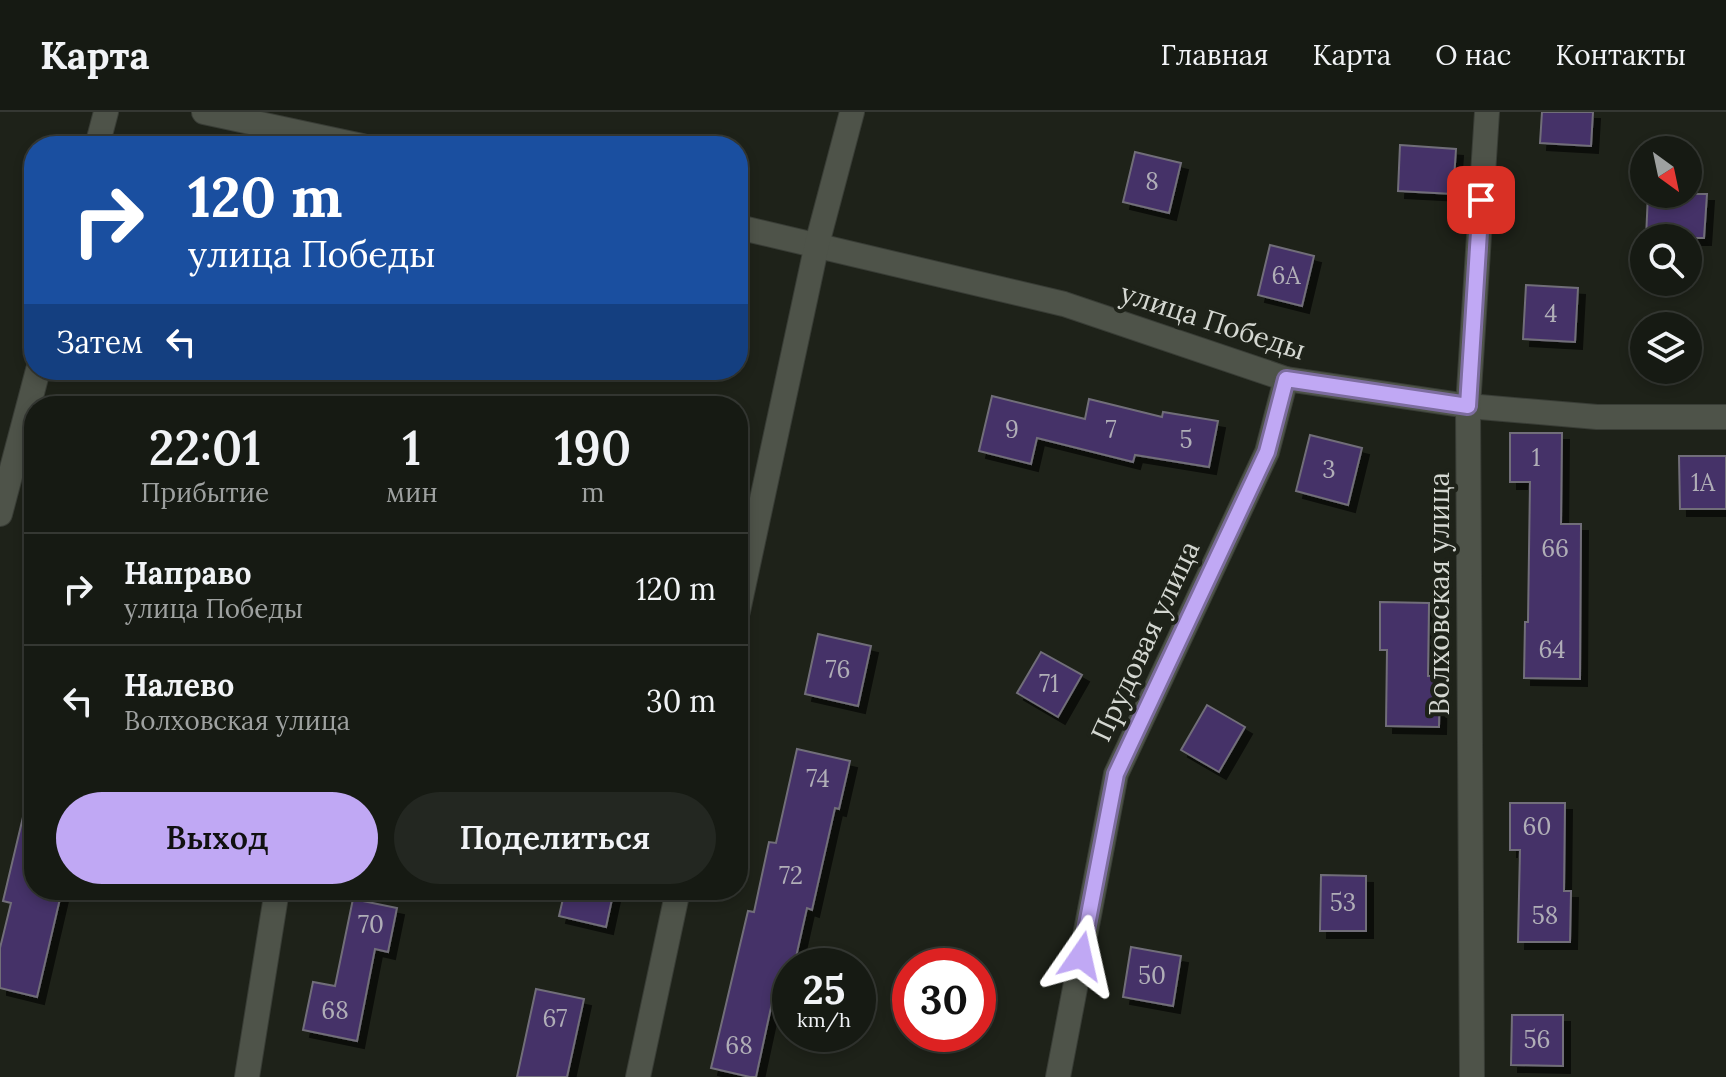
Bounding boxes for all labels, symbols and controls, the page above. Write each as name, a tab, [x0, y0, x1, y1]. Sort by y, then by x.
text: Карта	[40, 31, 149, 79]
text: Главная	[1160, 37, 1269, 73]
text: Карта	[1313, 37, 1391, 73]
text: О нас	[1435, 37, 1512, 73]
text: Контакты	[1556, 37, 1686, 73]
north arrow	[1630, 136, 1702, 208]
map controls	[1630, 136, 1702, 384]
text: 120 m	[188, 161, 342, 232]
house number: 8	[1145, 166, 1159, 197]
pin	[1447, 166, 1515, 234]
icon: right	[56, 168, 160, 272]
icon: arrive	[1459, 178, 1503, 222]
button: search	[1630, 224, 1702, 296]
text: улица Победы	[188, 231, 436, 277]
house number: 6А	[1272, 260, 1301, 291]
street label: улица Победы	[1116, 274, 1310, 368]
house number: 4	[1544, 298, 1558, 329]
button: layers	[1630, 312, 1702, 384]
icon: left	[159, 320, 203, 364]
text: Затем	[56, 323, 143, 361]
house number: 9	[1005, 414, 1019, 445]
house number: 7	[1105, 414, 1117, 445]
text: 22:01	[149, 417, 261, 478]
text: 1	[402, 417, 421, 478]
text: 190	[554, 417, 631, 478]
house number: 5	[1179, 424, 1193, 455]
house number: 1	[1532, 442, 1540, 473]
house number: 3	[1322, 454, 1336, 485]
house number: 1А	[1691, 467, 1716, 498]
street label: Волховская улица	[1421, 472, 1457, 716]
text: Прибытие	[141, 476, 269, 509]
text: мин	[386, 476, 438, 509]
text: m	[581, 476, 604, 509]
house number: 66	[1541, 533, 1569, 564]
street label: Прудовая улица	[1083, 535, 1207, 747]
text: Направо	[124, 554, 252, 592]
icon: right	[56, 567, 100, 611]
text: 120 m	[636, 570, 716, 608]
text: улица Победы	[124, 592, 303, 625]
house number: 64	[1539, 634, 1565, 665]
house number: 76	[826, 654, 850, 685]
text: Налево	[124, 666, 234, 704]
house number: 71	[1039, 668, 1059, 699]
icon: left	[56, 679, 100, 723]
text: 30 m	[646, 682, 716, 720]
text: Волховская улица	[124, 704, 350, 737]
house number: 74	[806, 763, 830, 794]
button: Выход	[56, 792, 378, 884]
button: Поделиться	[394, 792, 716, 884]
house number: 60	[1523, 811, 1551, 842]
house number: 72	[779, 860, 803, 891]
house number: 53	[1330, 887, 1356, 918]
house number: 58	[1532, 900, 1558, 931]
house number: 70	[358, 909, 384, 940]
position arrow	[1039, 914, 1123, 998]
speed limit sign: 30	[892, 948, 996, 1052]
house number: 50	[1138, 960, 1166, 991]
text: 25	[803, 964, 845, 1015]
house number: 68	[321, 995, 349, 1026]
house number: 67	[543, 1003, 567, 1034]
text: km/h	[797, 1007, 851, 1032]
house number: 56	[1524, 1024, 1550, 1055]
house number: 68	[725, 1030, 753, 1061]

